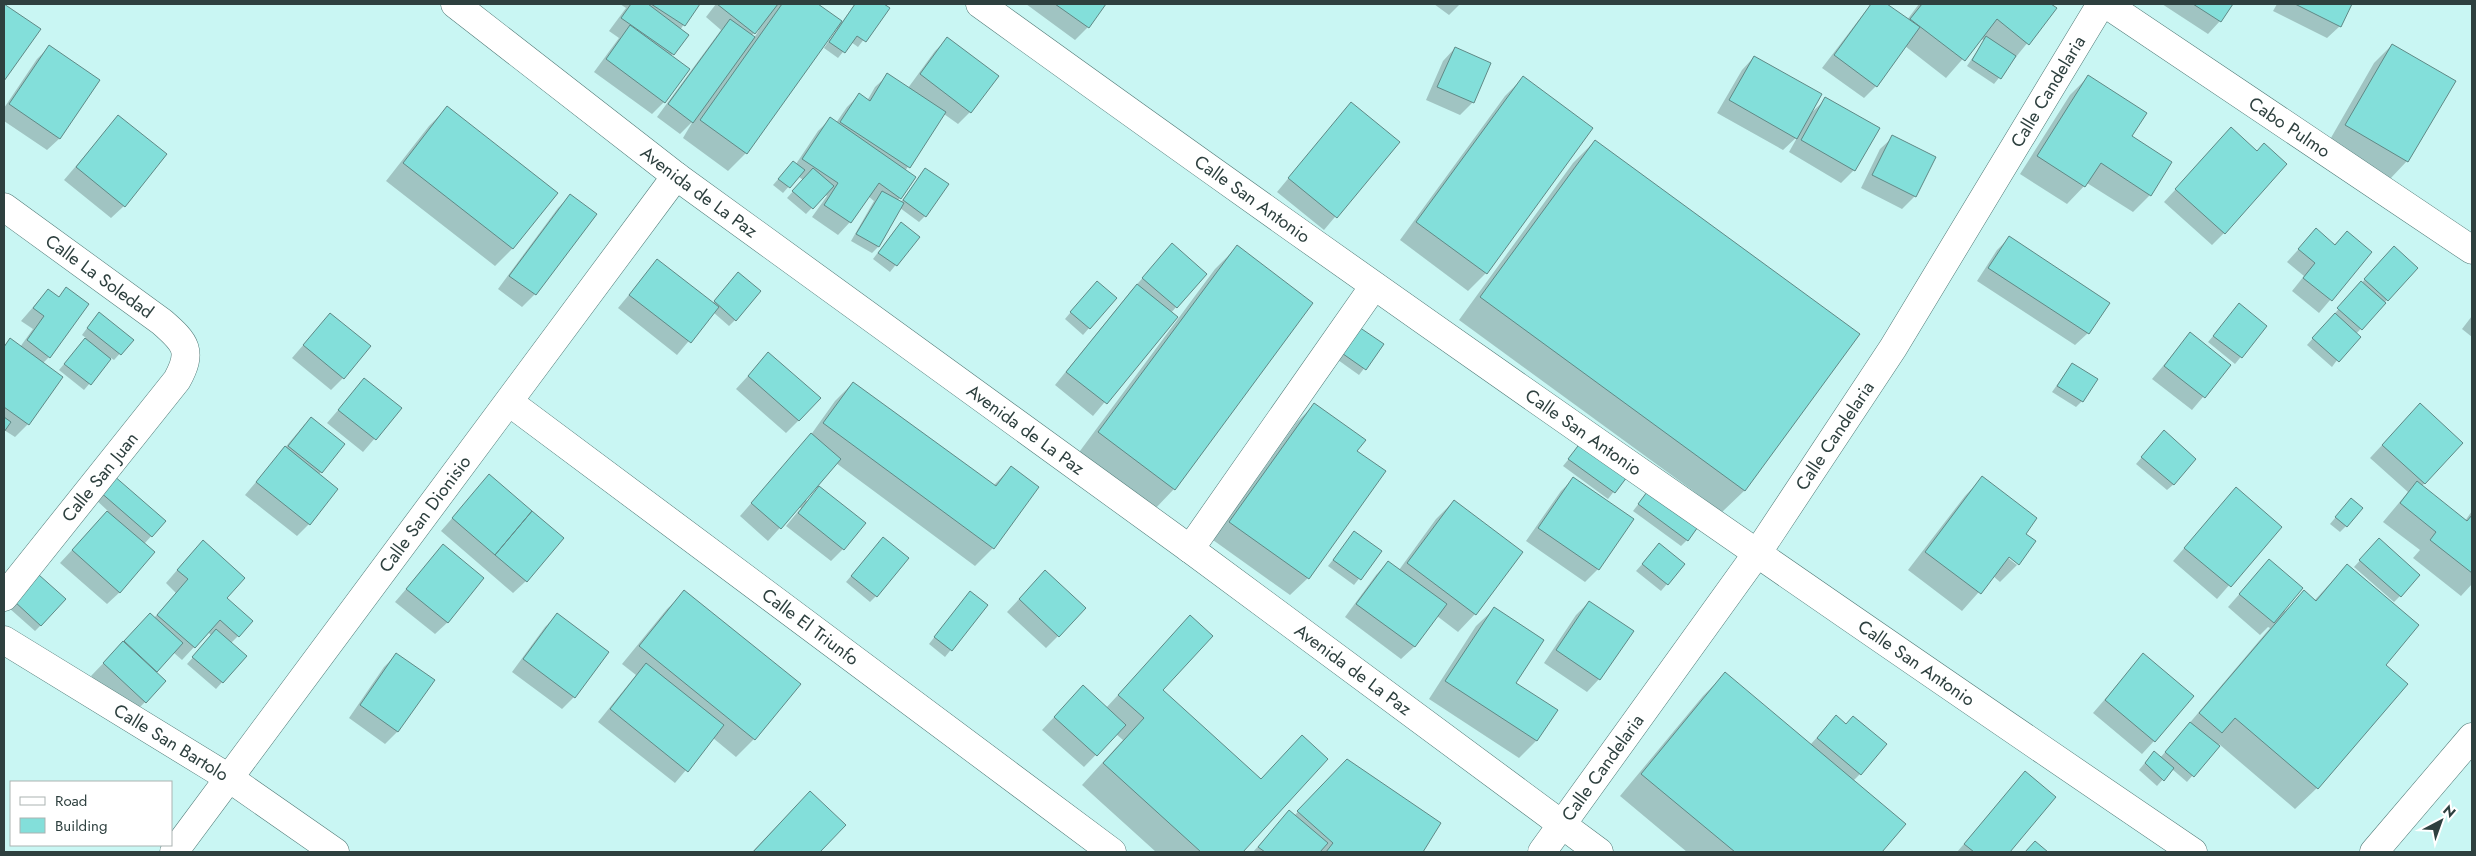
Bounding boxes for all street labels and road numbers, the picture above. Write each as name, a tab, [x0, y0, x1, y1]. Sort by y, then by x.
street label: Calle Candelaria	[2004, 31, 2092, 152]
street label: Cabo Pulmo	[2243, 90, 2336, 164]
street label: Avenida de La Paz	[635, 140, 763, 244]
street label: Calle San Antonio	[1189, 149, 1316, 249]
street label: Calle La Soledad	[40, 228, 159, 325]
street label: Calle Candelaria	[1789, 376, 1881, 496]
street label: Avenida de La Paz	[961, 378, 1090, 482]
street label: Calle San Antonio	[1520, 383, 1647, 482]
street label: Calle San Juan	[56, 426, 144, 528]
street label: Calle San Dionisio	[373, 450, 477, 578]
street label: Calle El Triunfo	[756, 582, 864, 672]
street label: Calle San Antonio	[1853, 614, 1980, 713]
street label: Avenida de La Paz	[1289, 618, 1418, 722]
street label: Calle San Bartolo	[109, 697, 234, 788]
street label: Calle Candelaria	[1555, 709, 1650, 826]

